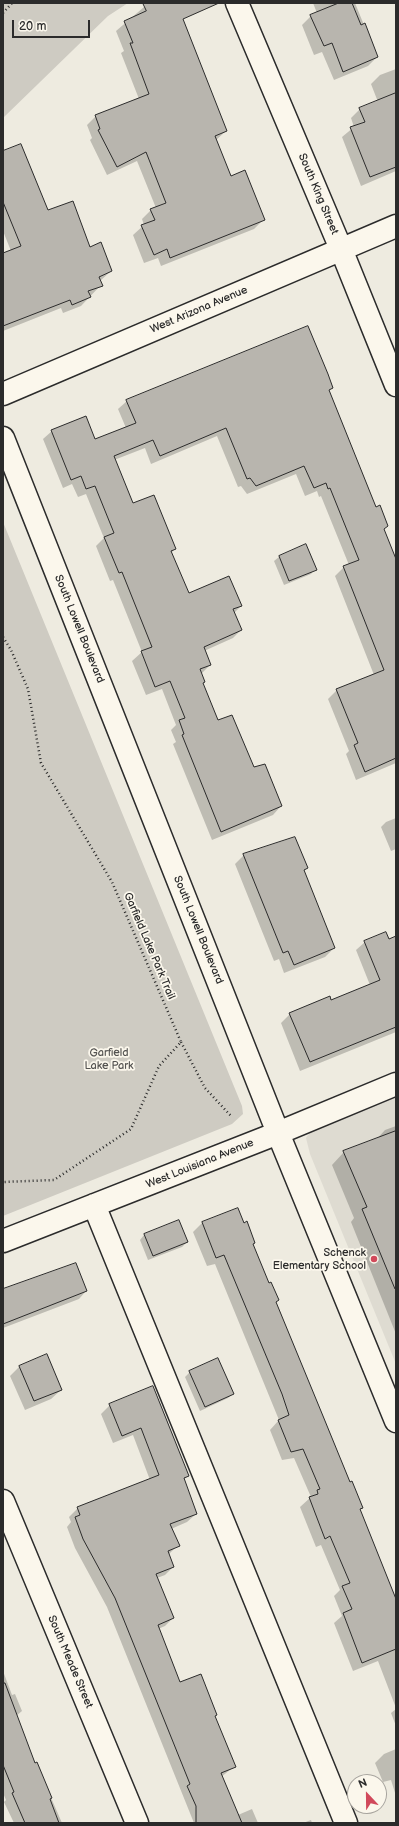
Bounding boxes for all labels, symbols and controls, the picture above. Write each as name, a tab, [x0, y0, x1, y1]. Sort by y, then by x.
scale bar	[14, 12, 92, 38]
text: 20 m	[19, 19, 46, 34]
street label: South King Street	[295, 151, 341, 237]
street label: West Arizona Avenue	[148, 283, 250, 337]
street label: South Lowell Boulevard	[51, 573, 107, 685]
street label: South Lowell Boulevard	[170, 874, 226, 986]
street label: Garfield Lake Park Trail	[120, 891, 178, 1001]
park label: Garfield Lake Park	[85, 1046, 133, 1072]
street label: West Louisiana Avenue	[144, 1136, 256, 1192]
place label: Schenck Elementary School	[273, 1246, 366, 1272]
marker: Schenck Elementary School	[369, 1254, 379, 1264]
street label: South Meade Street	[44, 1614, 96, 1710]
north arrow	[347, 1774, 387, 1814]
text: N	[356, 1776, 369, 1791]

